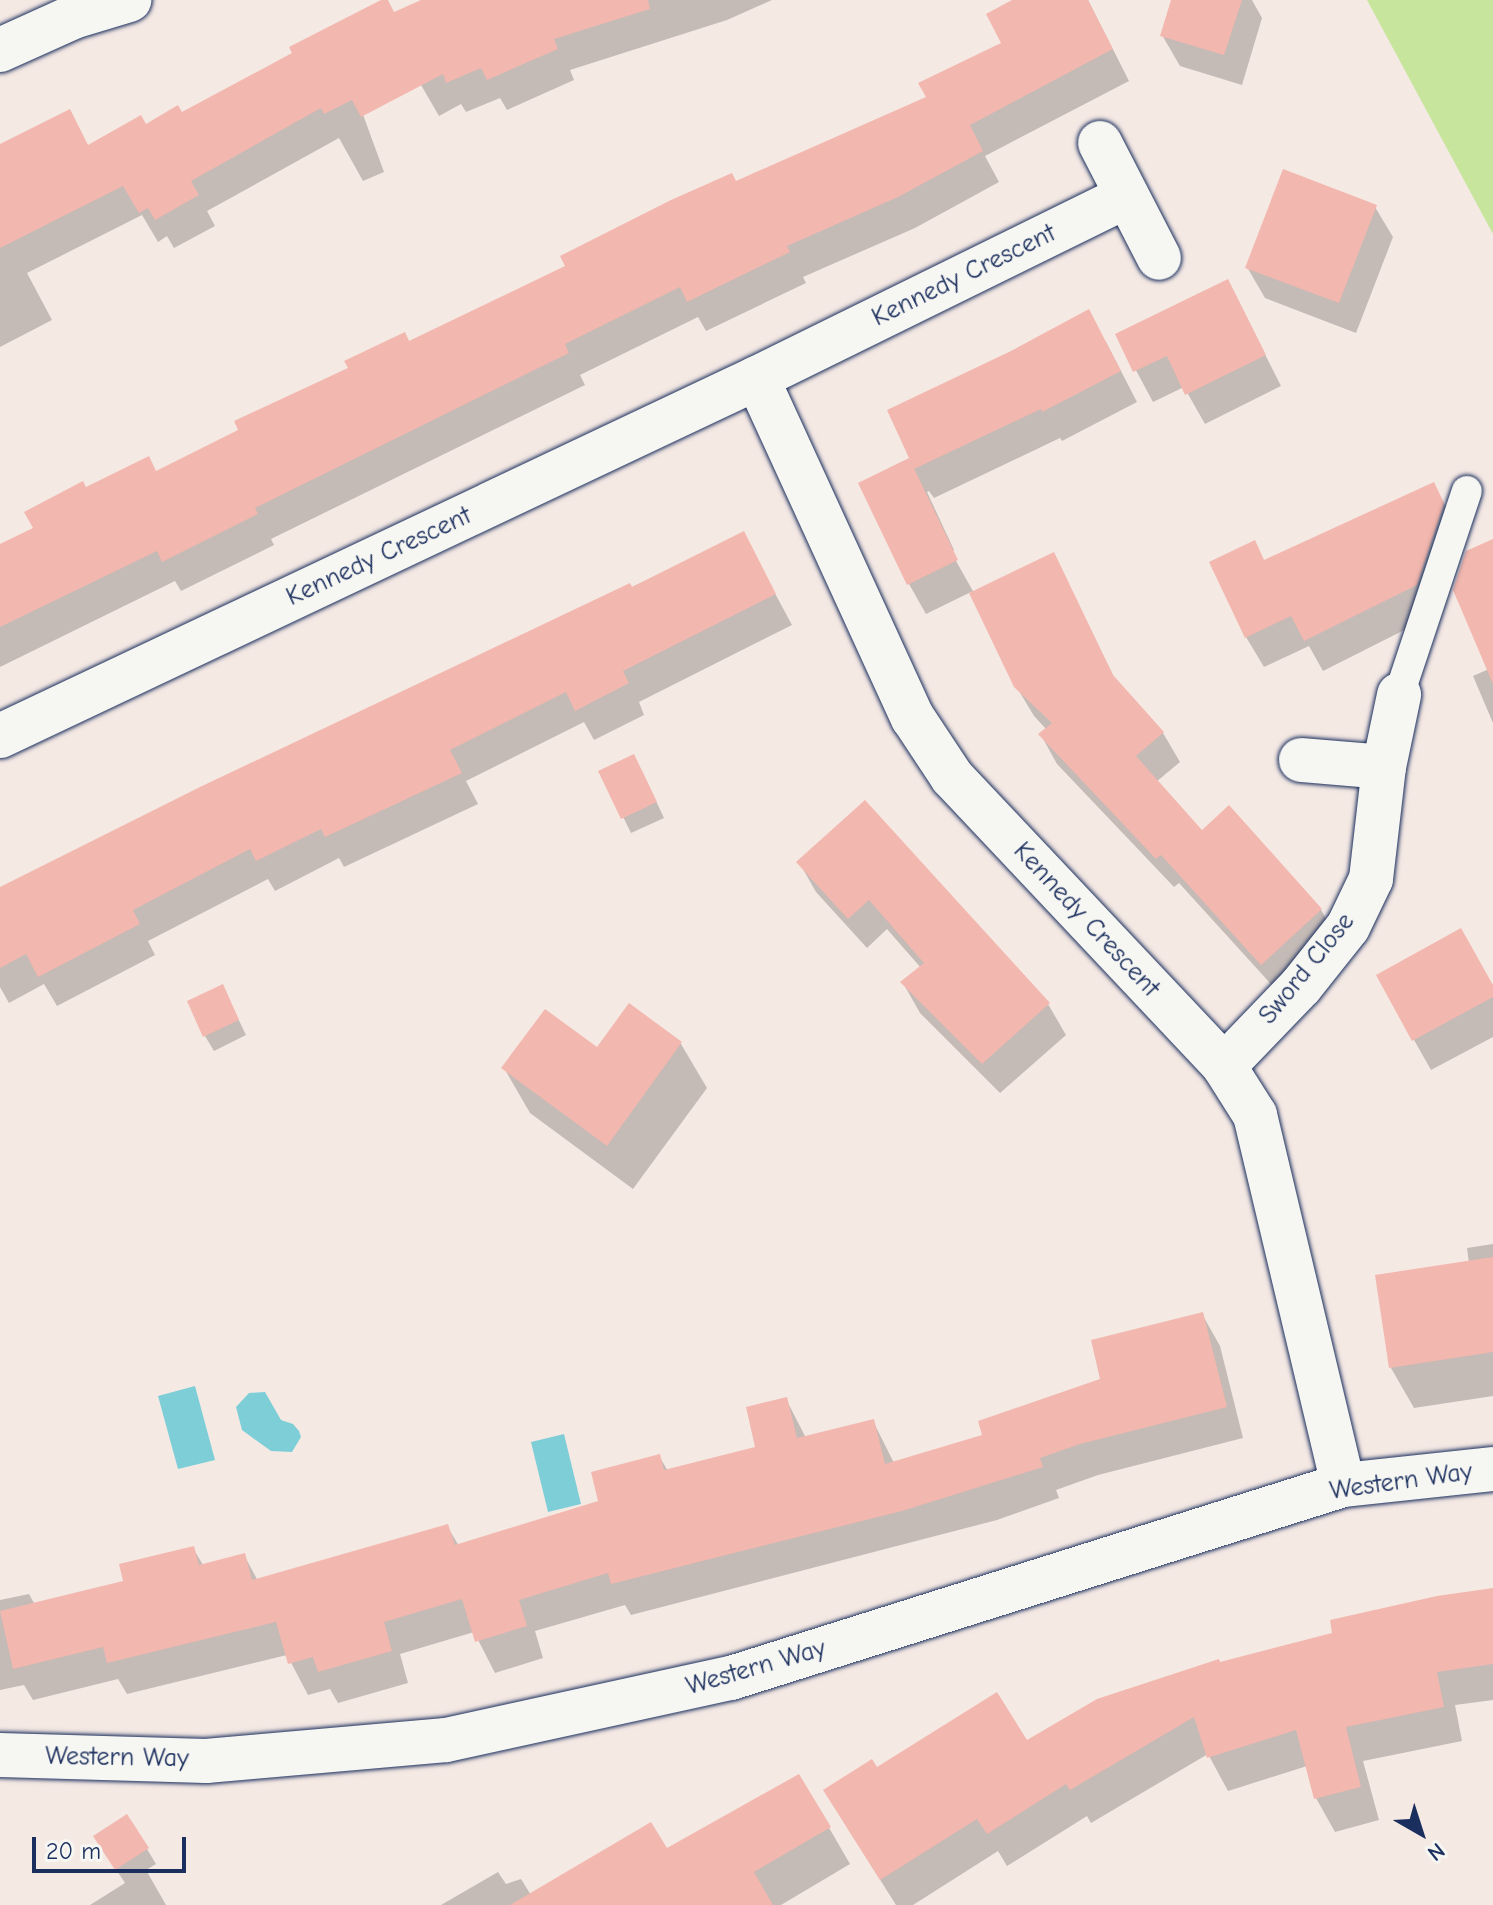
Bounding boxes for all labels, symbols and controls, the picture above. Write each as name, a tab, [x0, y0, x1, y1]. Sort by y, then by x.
street label: Kennedy Crescent	[867, 218, 1061, 334]
street label: Kennedy Crescent	[282, 501, 476, 613]
street label: Kennedy Crescent	[1006, 836, 1166, 1004]
street label: Sword Close	[1253, 907, 1361, 1031]
street label: Western Way	[1328, 1457, 1474, 1507]
street label: Western Way	[683, 1633, 829, 1703]
street label: Western Way	[45, 1741, 189, 1775]
north arrow	[1381, 1793, 1461, 1873]
scale bar	[36, 1821, 190, 1871]
text: 20 m	[46, 1837, 101, 1865]
text: N	[1422, 1837, 1450, 1866]

